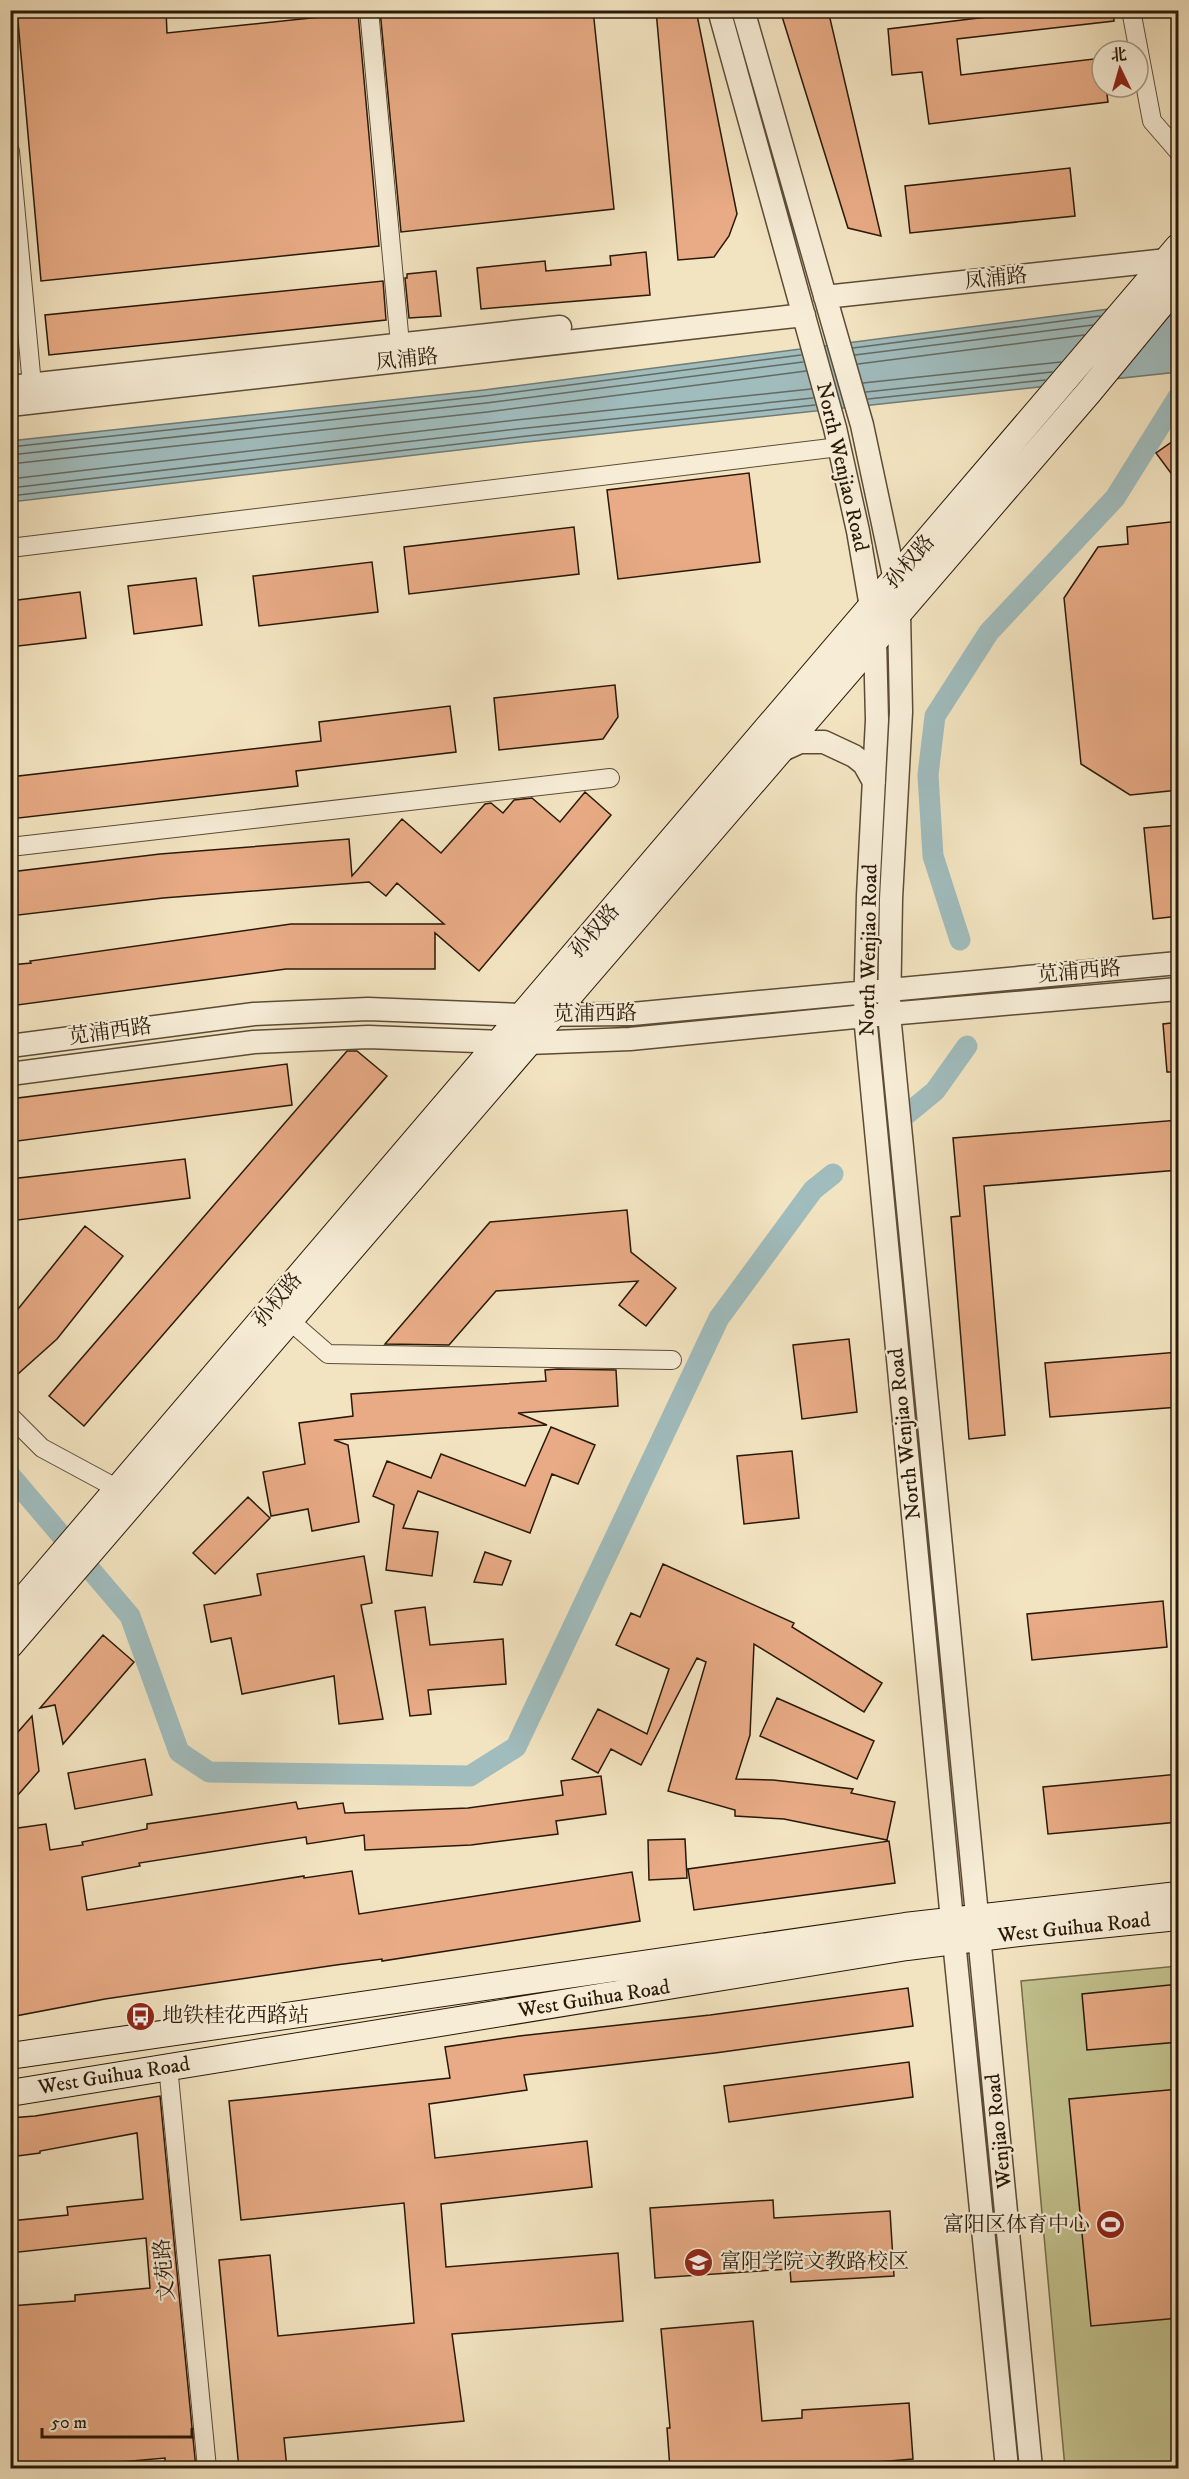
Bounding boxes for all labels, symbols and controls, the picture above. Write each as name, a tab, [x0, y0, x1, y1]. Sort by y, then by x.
north arrow	[1090, 39, 1150, 99]
text: 北	[1110, 44, 1128, 66]
street label: 凤浦路	[963, 263, 1029, 295]
street label: 凤浦路	[374, 344, 440, 376]
street label: North Wenjiao Road	[810, 380, 874, 554]
street label: 孙权路	[880, 530, 940, 594]
street label: North Wenjiao Road	[854, 863, 884, 1036]
street label: 孙权路	[565, 899, 625, 963]
street label: 苋浦西路	[1036, 955, 1122, 989]
street label: 苋浦西路	[553, 1000, 637, 1028]
street label: 苋浦西路	[67, 1013, 153, 1051]
street label: 孙权路	[248, 1268, 308, 1332]
street label: North Wenjiao Road	[883, 1346, 927, 1521]
street label: West Guihua Road	[995, 1907, 1152, 1949]
street label: West Guihua Road	[515, 1974, 672, 2024]
bus stop icon: 地铁桂花西路站	[125, 2000, 157, 2032]
place label: 地铁桂花西路站	[162, 2003, 309, 2029]
street label: West Guihua Road	[35, 2051, 192, 2101]
street label: Wenjiao Road	[980, 2072, 1018, 2191]
sports icon: 富阳区体育中心	[1095, 2209, 1127, 2241]
place label: 富阳区体育中心	[943, 2212, 1090, 2238]
street label: 文苑路	[149, 2237, 181, 2303]
school or university icon: 富阳学院文教路校区	[683, 2246, 715, 2278]
place label: 富阳学院文教路校区	[720, 2249, 909, 2275]
scale bar	[42, 2401, 192, 2439]
text: 50 m	[51, 2412, 87, 2434]

